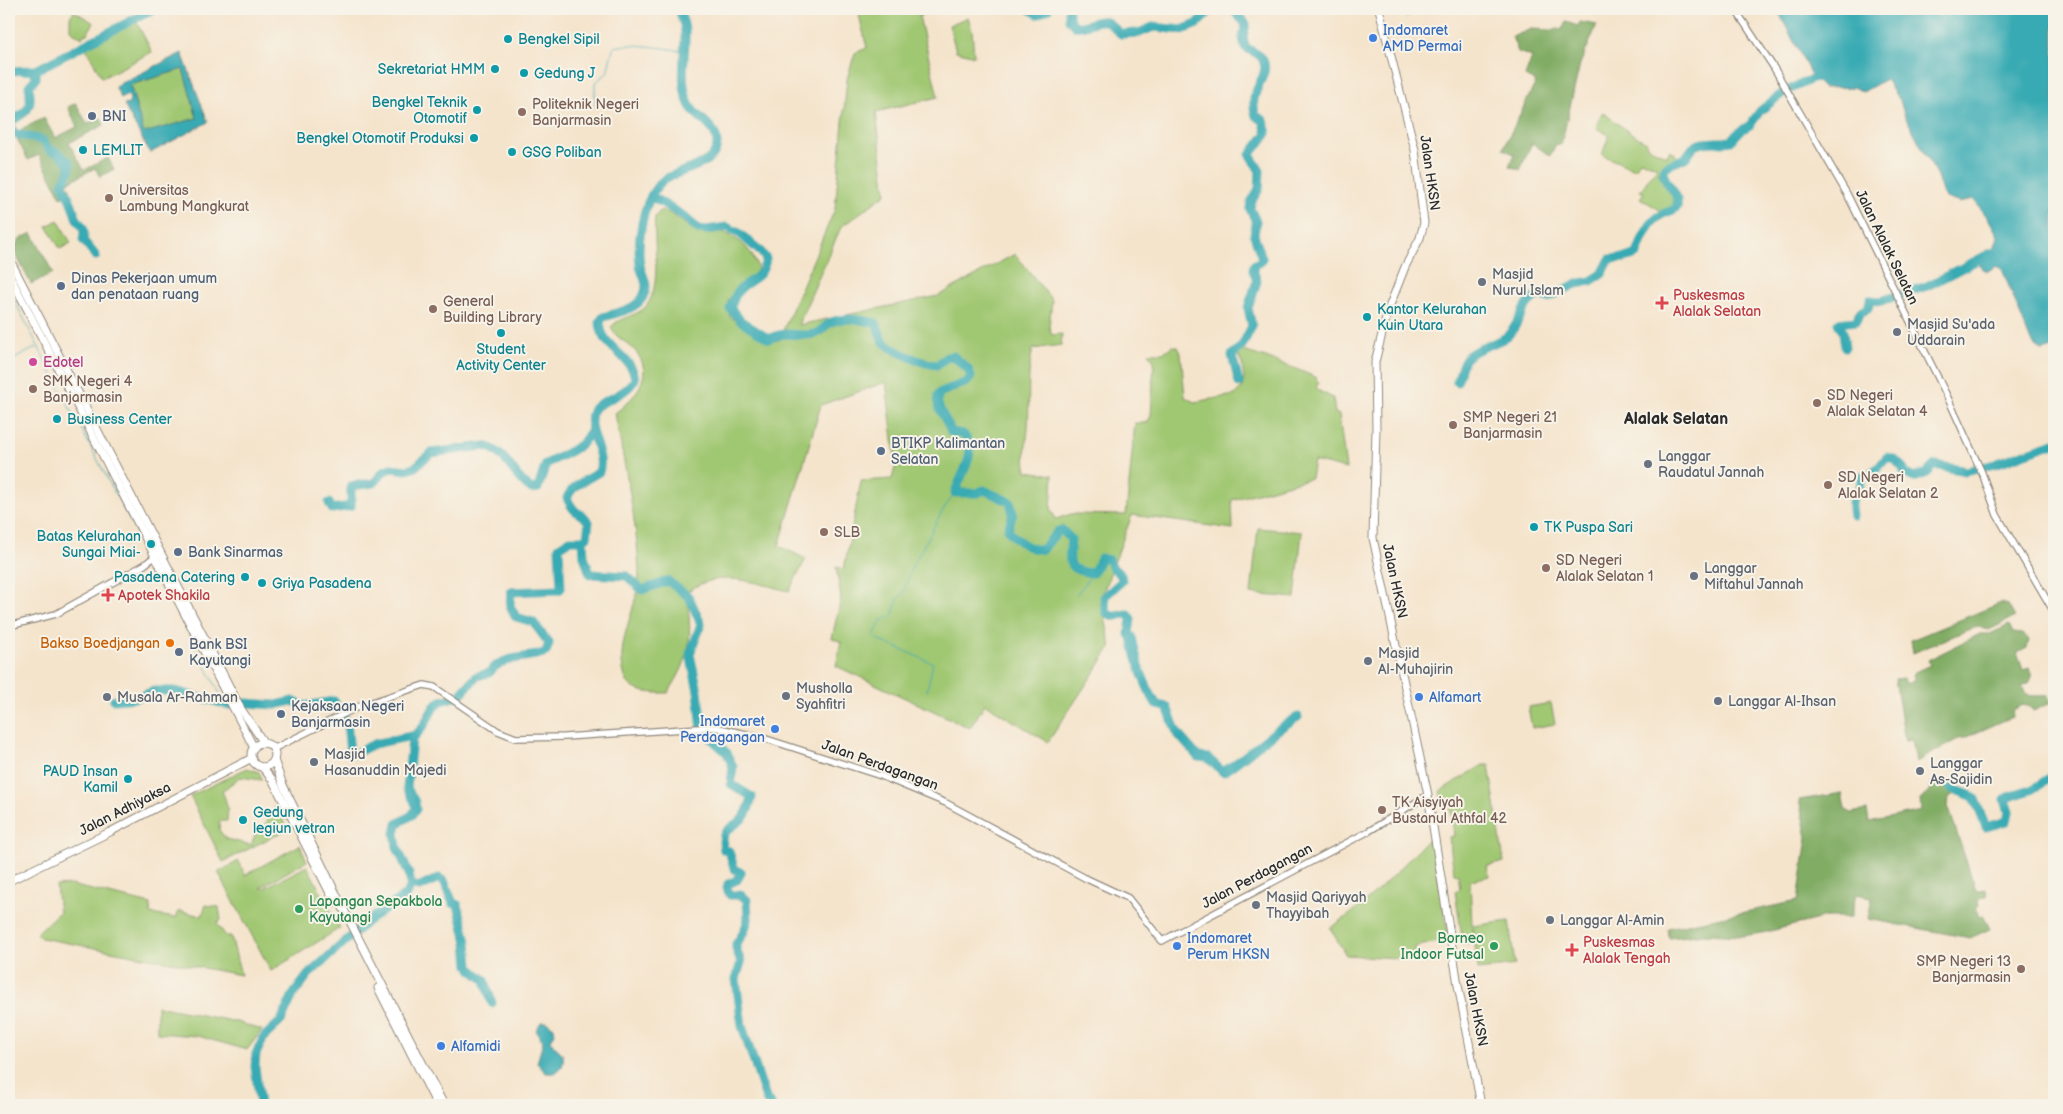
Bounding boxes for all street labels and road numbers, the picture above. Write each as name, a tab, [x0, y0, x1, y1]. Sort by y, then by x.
street label: Jalan HKSN	[1416, 134, 1444, 212]
street label: Jalan Alalak Selatan	[1852, 187, 1922, 307]
street label: Jalan HKSN	[1379, 542, 1411, 620]
street label: Jalan Perdagangan	[819, 736, 941, 794]
street label: Jalan Adhiyaksa	[76, 779, 174, 839]
street label: Jalan Perdagangan	[1199, 840, 1315, 912]
street label: Jalan HKSN	[1460, 970, 1492, 1048]

